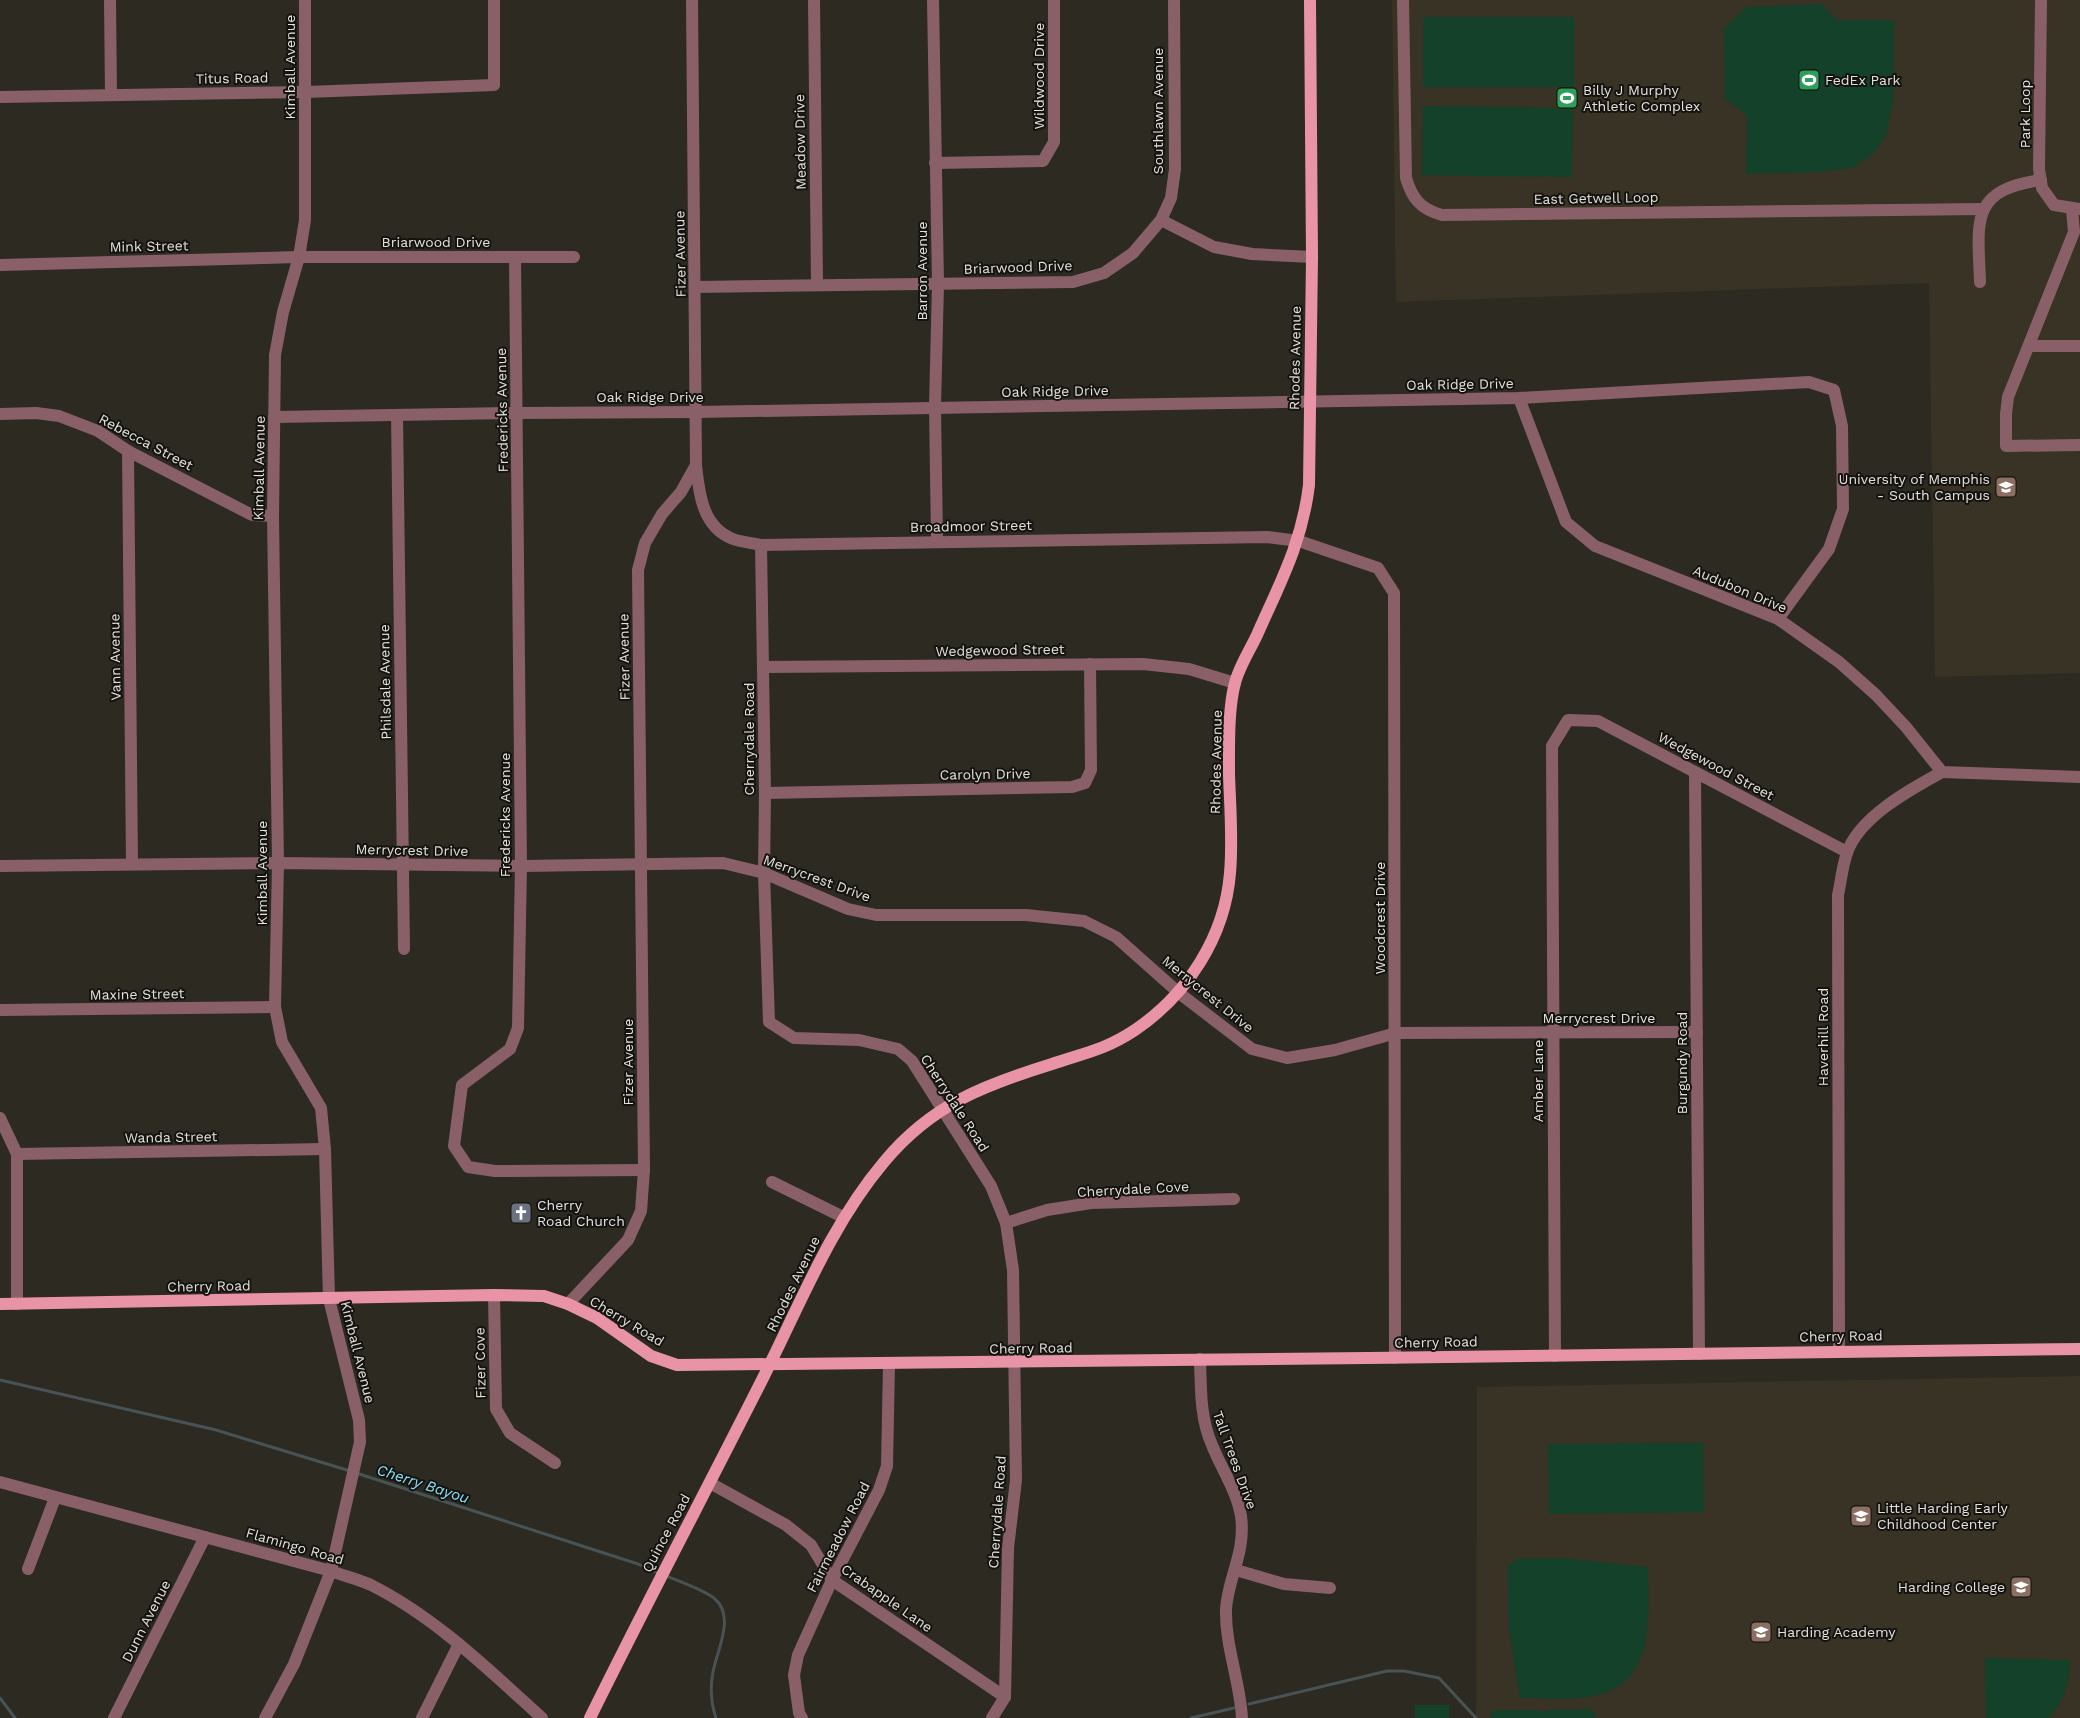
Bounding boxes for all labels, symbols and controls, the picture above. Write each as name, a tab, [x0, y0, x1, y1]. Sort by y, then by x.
street label: Kimball Avenue	[282, 15, 298, 119]
street label: Wildwood Drive	[1031, 23, 1047, 129]
street label: Southlawn Avenue	[1150, 48, 1166, 174]
sports icon: FedEx Park	[1797, 68, 1821, 92]
street label: Titus Road	[195, 69, 269, 87]
place label: FedEx Park	[1825, 72, 1901, 88]
street label: Park Loop	[2017, 80, 2033, 148]
place label: Billy J Murphy Athletic Complex	[1583, 82, 1700, 114]
sports icon: Billy J Murphy Athletic Complex	[1555, 86, 1579, 110]
street label: Meadow Drive	[791, 94, 809, 190]
street label: East Getwell Loop	[1533, 189, 1659, 207]
street label: Fizer Avenue	[671, 210, 689, 298]
street label: Barron Avenue	[914, 221, 930, 321]
street label: Briarwood Drive	[382, 234, 490, 250]
street label: Mink Street	[109, 237, 189, 255]
street label: Briarwood Drive	[963, 257, 1073, 277]
street label: Rhodes Avenue	[1286, 306, 1304, 410]
street label: Fredericks Avenue	[493, 348, 511, 472]
street label: Oak Ridge Drive	[1406, 375, 1514, 393]
street label: Oak Ridge Drive	[1001, 382, 1109, 400]
street label: Oak Ridge Drive	[596, 389, 704, 405]
street label: Rebecca Street	[96, 410, 196, 474]
street label: Kimball Avenue	[250, 415, 268, 521]
place label: University of Memphis - South Campus	[1839, 471, 1990, 503]
school or university icon: University of Memphis - South Campus	[1994, 475, 2018, 499]
street label: Broadmoor Street	[910, 517, 1032, 535]
street label: Audubon Drive	[1691, 562, 1789, 616]
street label: Vann Avenue	[106, 613, 124, 701]
street label: Fizer Avenue	[615, 613, 633, 701]
street label: Philsdale Avenue	[376, 624, 394, 740]
street label: Wedgewood Street	[935, 641, 1065, 659]
street label: Cherrydale Road	[741, 682, 757, 796]
street label: Rhodes Avenue	[1207, 710, 1225, 814]
street label: Wedgewood Street	[1655, 729, 1777, 803]
street label: Fredericks Avenue	[497, 753, 513, 877]
street label: Carolyn Drive	[939, 765, 1031, 783]
street label: Kimball Avenue	[254, 821, 270, 925]
street label: Merrycrest Drive	[355, 841, 469, 859]
street label: Merrycrest Drive	[761, 851, 873, 905]
street label: Woodcrest Drive	[1372, 862, 1388, 974]
street label: Merrycrest Drive	[1159, 952, 1257, 1036]
street label: Maxine Street	[90, 985, 185, 1003]
street label: Haverhill Road	[1815, 988, 1831, 1086]
street label: Merrycrest Drive	[1543, 1010, 1655, 1026]
street label: Burgundy Road	[1674, 1012, 1690, 1114]
street label: Fizer Avenue	[620, 1019, 636, 1105]
street label: Amber Lane	[1530, 1040, 1546, 1122]
street label: Cherrydale Road	[918, 1051, 992, 1155]
street label: Wanda Street	[124, 1128, 218, 1146]
street label: Cherrydale Cove	[1077, 1178, 1189, 1200]
place label: Cherry Road Church	[537, 1197, 625, 1229]
church icon: Cherry Road Church	[509, 1201, 533, 1225]
street label: Rhodes Avenue	[763, 1234, 823, 1334]
street label: Cherry Road	[167, 1277, 251, 1295]
street label: Cherry Road	[587, 1293, 667, 1349]
street label: Kimball Avenue	[338, 1299, 378, 1405]
street label: Fizer Cove	[471, 1327, 489, 1399]
street label: Cherry Road	[1799, 1327, 1883, 1345]
street label: Cherry Road	[1394, 1333, 1478, 1351]
street label: Cherry Road	[989, 1339, 1073, 1357]
street label: Tall Trees Drive	[1210, 1409, 1260, 1511]
street label: Cherrydale Road	[985, 1455, 1009, 1569]
water label: Cherry Bayou	[375, 1461, 471, 1507]
street label: Fairmeadow Road	[803, 1479, 873, 1595]
street label: Quince Road	[639, 1491, 693, 1575]
place label: Little Harding Early Childhood Center	[1877, 1500, 2009, 1532]
school or university icon: Little Harding Early Childhood Center	[1849, 1504, 1873, 1528]
street label: Flamingo Road	[244, 1524, 346, 1568]
street label: Crabapple Lane	[838, 1561, 936, 1635]
school or university icon: Harding College	[2009, 1575, 2033, 1599]
street label: Dunn Avenue	[118, 1577, 174, 1665]
place label: Harding College	[1898, 1579, 2005, 1595]
school or university icon: Harding Academy	[1749, 1620, 1773, 1644]
place label: Harding Academy	[1777, 1624, 1896, 1640]

